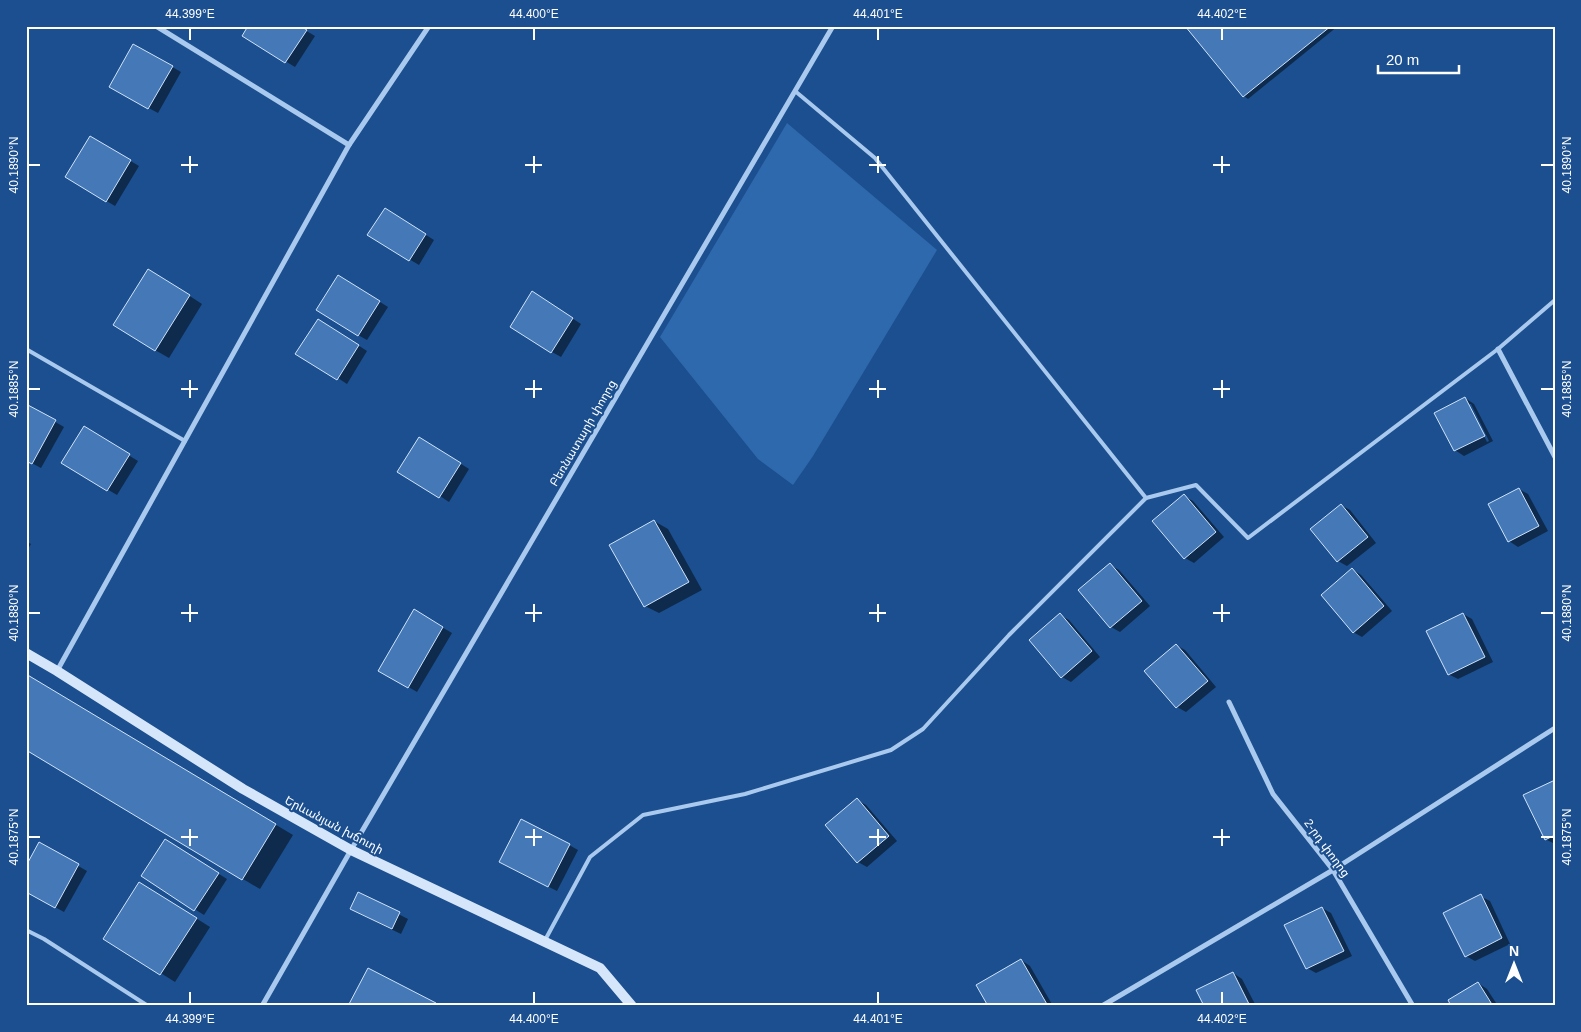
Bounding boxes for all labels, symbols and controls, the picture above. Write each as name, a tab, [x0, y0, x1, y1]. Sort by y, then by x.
text: 44.399°E	[165, 7, 215, 21]
text: 44.400°E	[509, 7, 559, 21]
text: 44.401°E	[853, 7, 903, 21]
text: 44.402°E	[1197, 7, 1247, 21]
scale bar	[1378, 42, 1460, 74]
text: 20 m	[1386, 51, 1419, 68]
text: 40.1890°N	[7, 137, 21, 193]
text: 40.1890°N	[1560, 137, 1574, 193]
text: 40.1885°N	[7, 361, 21, 417]
text: 40.1885°N	[1560, 361, 1574, 417]
street label: Բեռնատարի փողոց	[547, 377, 619, 489]
text: 40.1880°N	[7, 585, 21, 641]
text: 40.1880°N	[1560, 585, 1574, 641]
street label: Երևանյան խճուղի	[282, 793, 386, 857]
text: 40.1875°N	[7, 809, 21, 865]
text: 40.1875°N	[1560, 809, 1574, 865]
street label: 2-րդ փողոց	[1301, 816, 1353, 880]
north arrow	[1488, 940, 1538, 990]
text: N	[1509, 943, 1519, 959]
text: 44.399°E	[165, 1012, 215, 1026]
text: 44.400°E	[509, 1012, 559, 1026]
text: 44.401°E	[853, 1012, 903, 1026]
text: 44.402°E	[1197, 1012, 1247, 1026]

